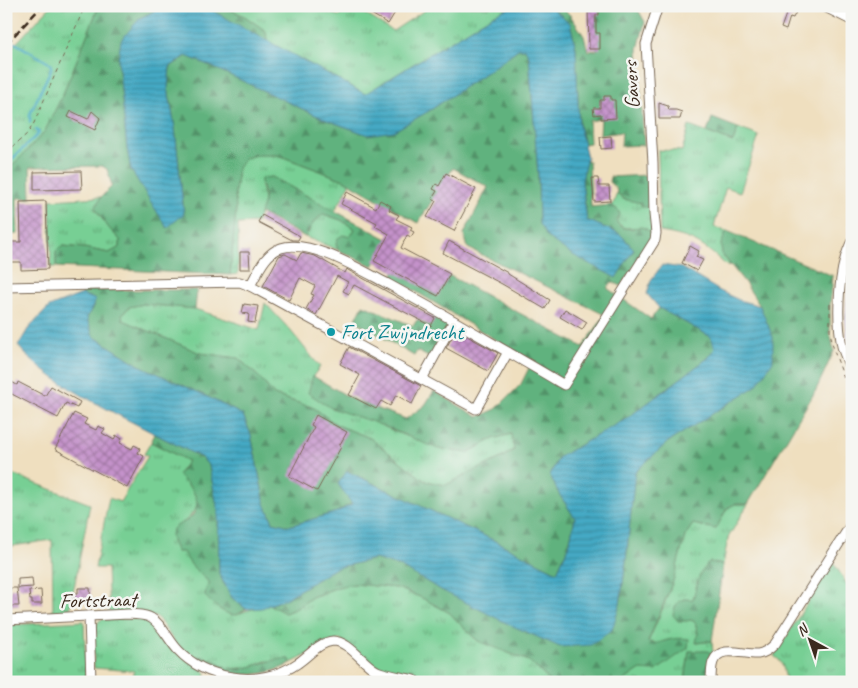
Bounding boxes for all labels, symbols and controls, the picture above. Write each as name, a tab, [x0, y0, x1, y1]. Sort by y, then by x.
street label: Gavers	[617, 59, 645, 109]
place label: Fort Zwijndrecht	[341, 319, 465, 345]
marker: Fort Zwijndrecht	[325, 326, 337, 338]
street label: Fortstraat	[59, 586, 140, 614]
north arrow	[786, 616, 836, 666]
text: N	[793, 620, 813, 640]

